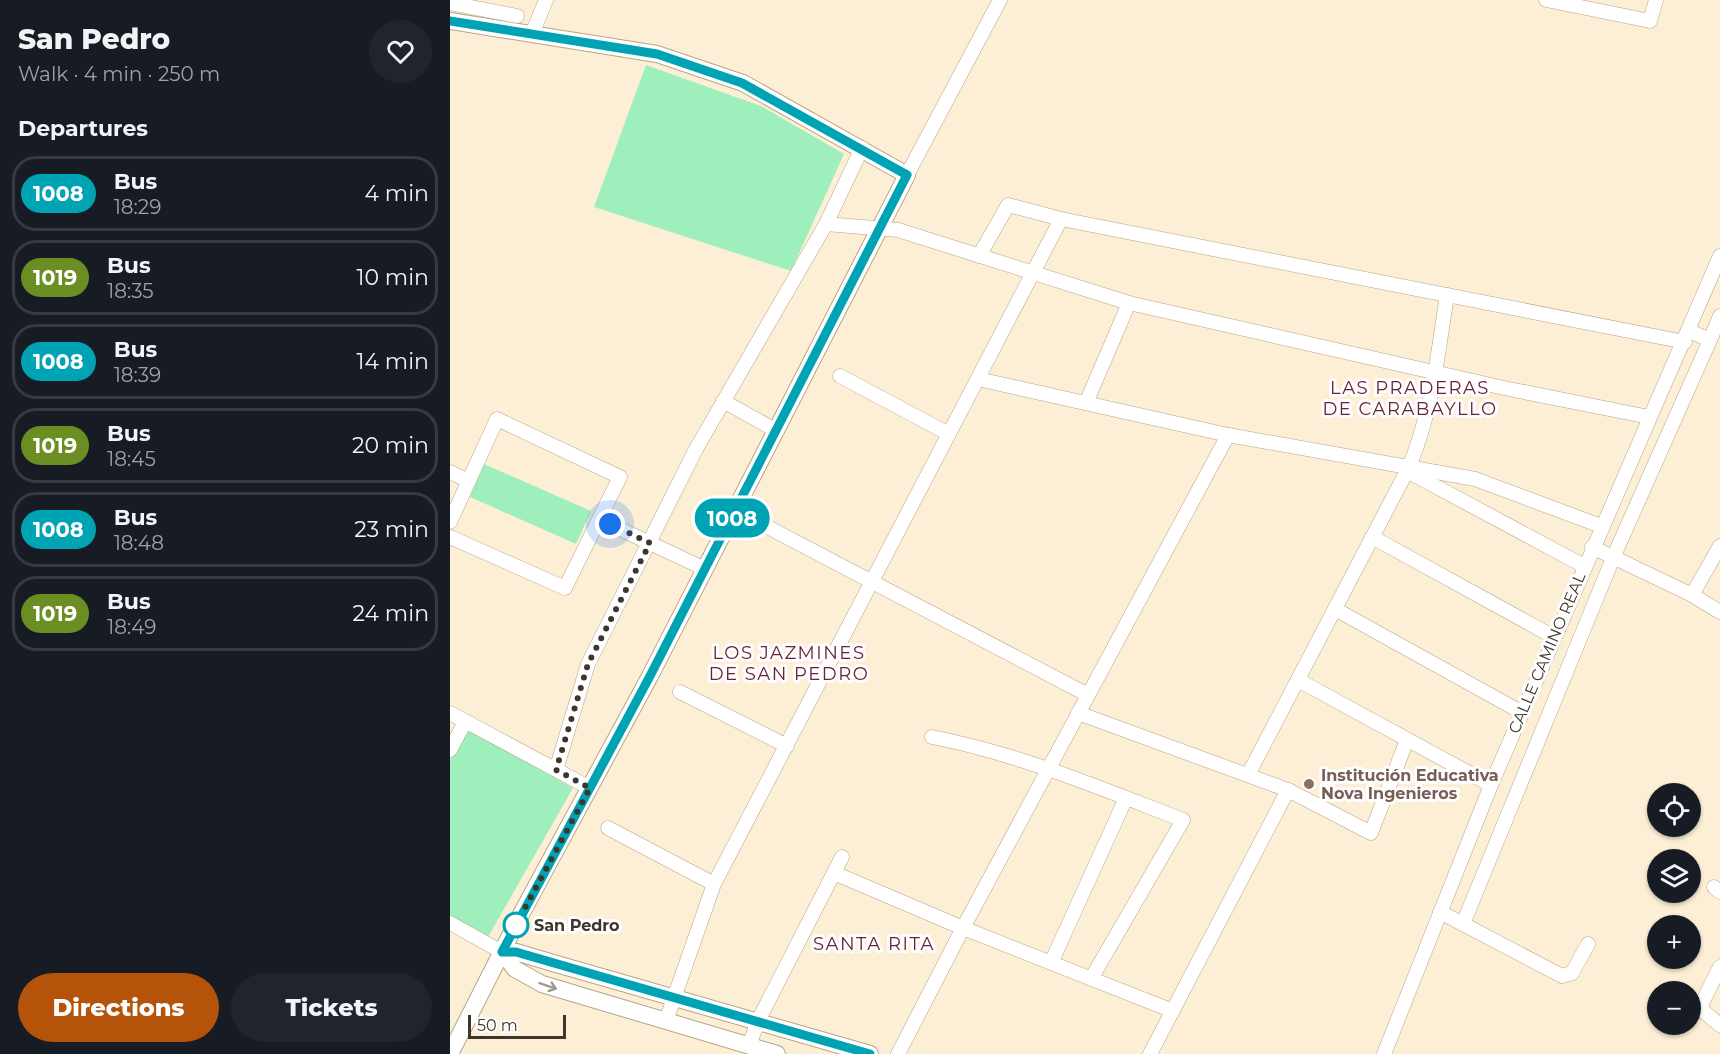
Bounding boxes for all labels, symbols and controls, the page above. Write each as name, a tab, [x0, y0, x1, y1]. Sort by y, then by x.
button: heart	[369, 20, 432, 83]
text: San Pedro	[18, 22, 170, 56]
text: Walk · 4 min · 250 m	[18, 62, 220, 86]
text: Departures	[18, 115, 148, 142]
text: Bus	[114, 168, 157, 195]
text: 4 min	[365, 180, 429, 207]
text: 1008	[33, 181, 84, 206]
text: 18:29	[114, 195, 161, 219]
text: Bus	[107, 252, 151, 279]
text: 10 min	[357, 264, 429, 291]
text: 1019	[33, 265, 77, 290]
text: 18:35	[107, 279, 154, 303]
text: Bus	[114, 336, 157, 363]
text: 14 min	[357, 348, 429, 375]
text: 1008	[33, 349, 84, 374]
text: 18:39	[114, 363, 161, 387]
district label: LAS PRADERAS DE CARABAYLLO	[1322, 377, 1498, 420]
text: Bus	[107, 420, 151, 447]
text: 20 min	[352, 432, 429, 459]
text: 1019	[33, 433, 77, 458]
text: 18:45	[107, 447, 156, 471]
line badge: 1008	[690, 498, 774, 538]
text: Bus	[114, 504, 157, 531]
text: 1008	[707, 506, 757, 531]
your location	[595, 509, 625, 539]
text: 23 min	[354, 516, 429, 543]
text: 1008	[33, 517, 84, 542]
text: 18:48	[114, 531, 164, 555]
street label: CALLE CAMINO REAL	[1505, 569, 1590, 736]
text: Bus	[107, 588, 151, 615]
text: 24 min	[353, 600, 429, 627]
text: 1019	[33, 601, 77, 626]
text: 18:49	[107, 615, 157, 639]
district label: LOS JAZMINES DE SAN PEDRO	[709, 642, 869, 685]
place label: Institución Educativa Nova Ingenieros	[1321, 766, 1499, 803]
marker: Institución Educativa Nova Ingenieros	[1302, 777, 1316, 791]
map controls	[1647, 783, 1701, 1035]
button: locate	[1647, 783, 1701, 837]
button: layers	[1647, 849, 1701, 903]
marker: San Pedro	[503, 912, 529, 938]
button: +	[1647, 915, 1701, 969]
place label: San Pedro	[534, 916, 620, 935]
district label: SANTA RITA	[813, 933, 935, 955]
button: Directions	[18, 973, 219, 1042]
button: Tickets	[231, 973, 432, 1042]
one-way arrow	[538, 981, 557, 992]
button: −	[1647, 981, 1701, 1035]
scale bar	[468, 1012, 566, 1040]
text: 50 m	[477, 1016, 518, 1035]

